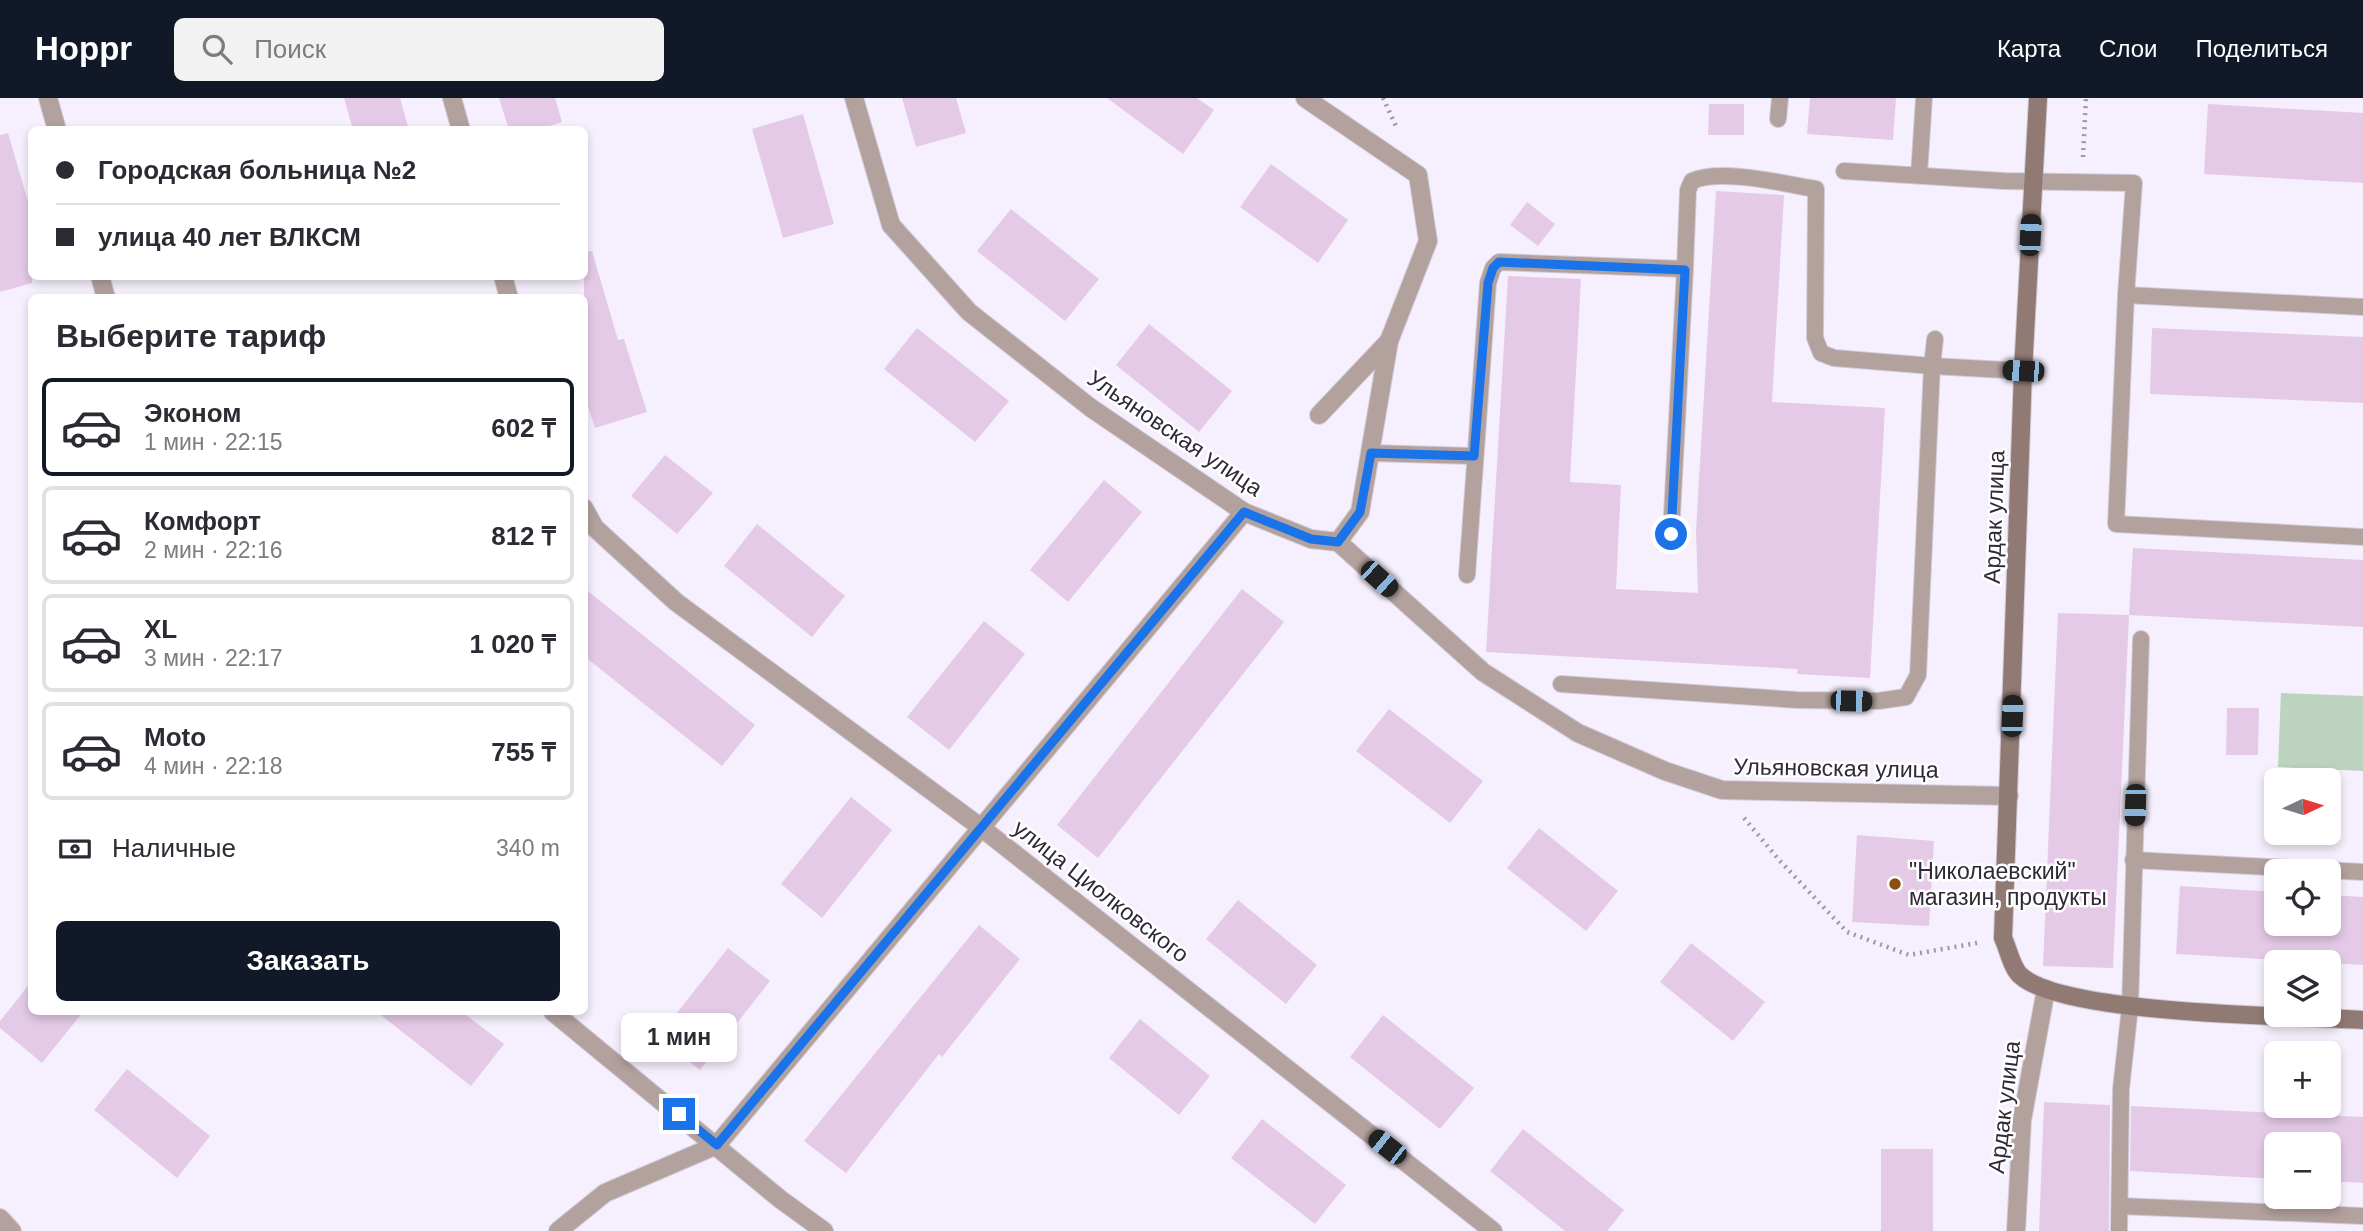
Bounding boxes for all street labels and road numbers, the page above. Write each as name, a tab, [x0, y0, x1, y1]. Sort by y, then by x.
street label: Ульяновская улица	[1083, 365, 1268, 501]
street label: Ардак улица	[1979, 450, 2009, 584]
street label: Ульяновская улица	[1733, 753, 1939, 783]
street label: улица Циолковского	[1008, 814, 1194, 968]
street label: Ардак улица	[1983, 1039, 2025, 1175]

